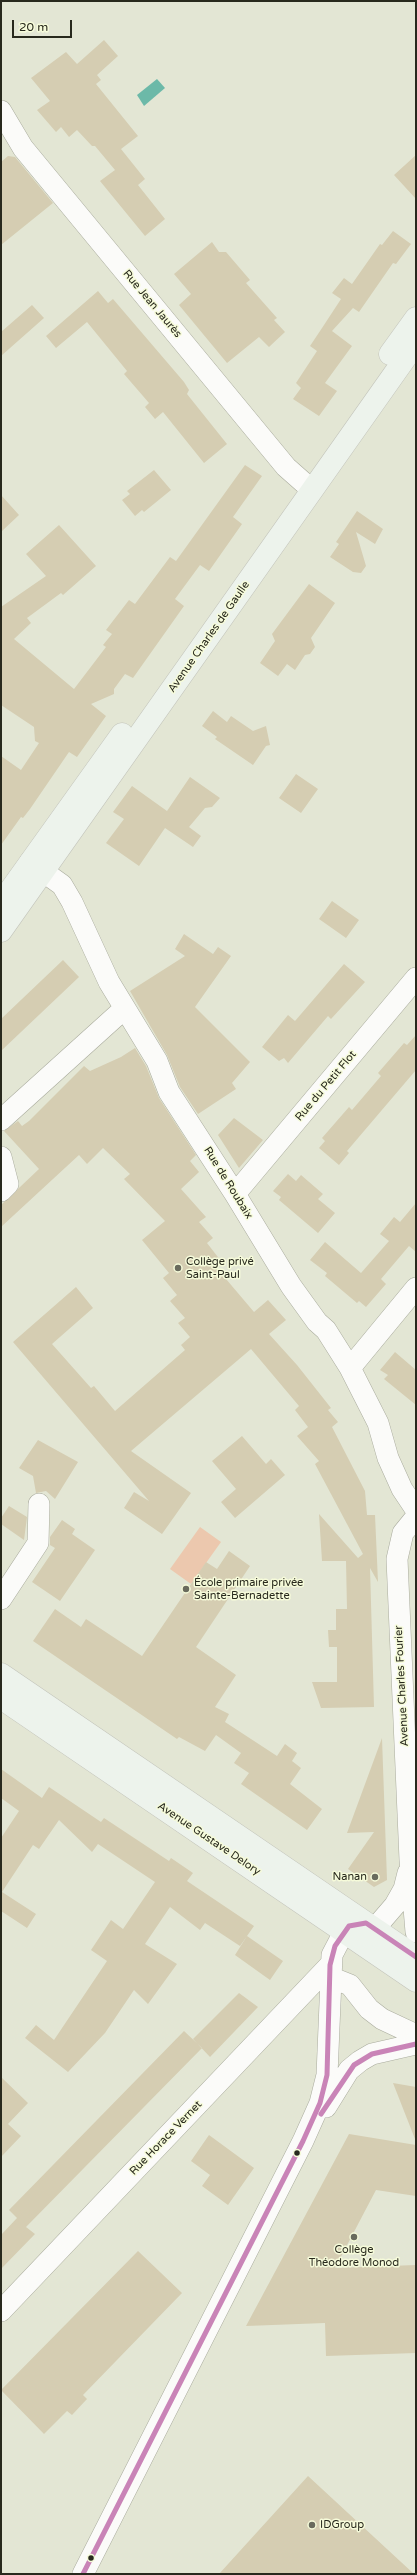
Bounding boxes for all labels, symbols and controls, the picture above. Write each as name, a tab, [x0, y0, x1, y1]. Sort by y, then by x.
scale bar	[14, 12, 74, 38]
text: 20 m	[19, 20, 48, 34]
street label: Rue Jean Jaurès	[120, 267, 184, 341]
street label: Avenue Charles de Gaulle	[165, 579, 253, 695]
street label: Rue du Petit Flot	[293, 1048, 359, 1124]
street label: Rue de Roubaix	[200, 1144, 256, 1222]
place label: Collège privé Saint-Paul	[186, 1255, 254, 1281]
marker: Collège privé Saint-Paul	[173, 1263, 183, 1273]
place label: École primaire privée Sainte-Bernadette	[194, 1576, 303, 1602]
marker: École primaire privée Sainte-Bernadette	[181, 1584, 191, 1594]
street label: Avenue Charles Fourier	[392, 1625, 412, 1747]
street label: Avenue Gustave Delory	[155, 1800, 263, 1878]
place label: Nanan	[332, 1870, 367, 1884]
marker: Nanan	[370, 1872, 380, 1882]
street label: Rue Horace Vernet	[127, 2098, 205, 2178]
unlabelled marker	[292, 2148, 302, 2158]
marker: Collège Théodore Monod	[349, 2232, 359, 2242]
place label: Collège Théodore Monod	[309, 2243, 399, 2269]
place label: IDGroup	[320, 2518, 364, 2532]
marker: IDGroup	[307, 2520, 317, 2530]
unlabelled marker	[86, 2553, 96, 2563]

